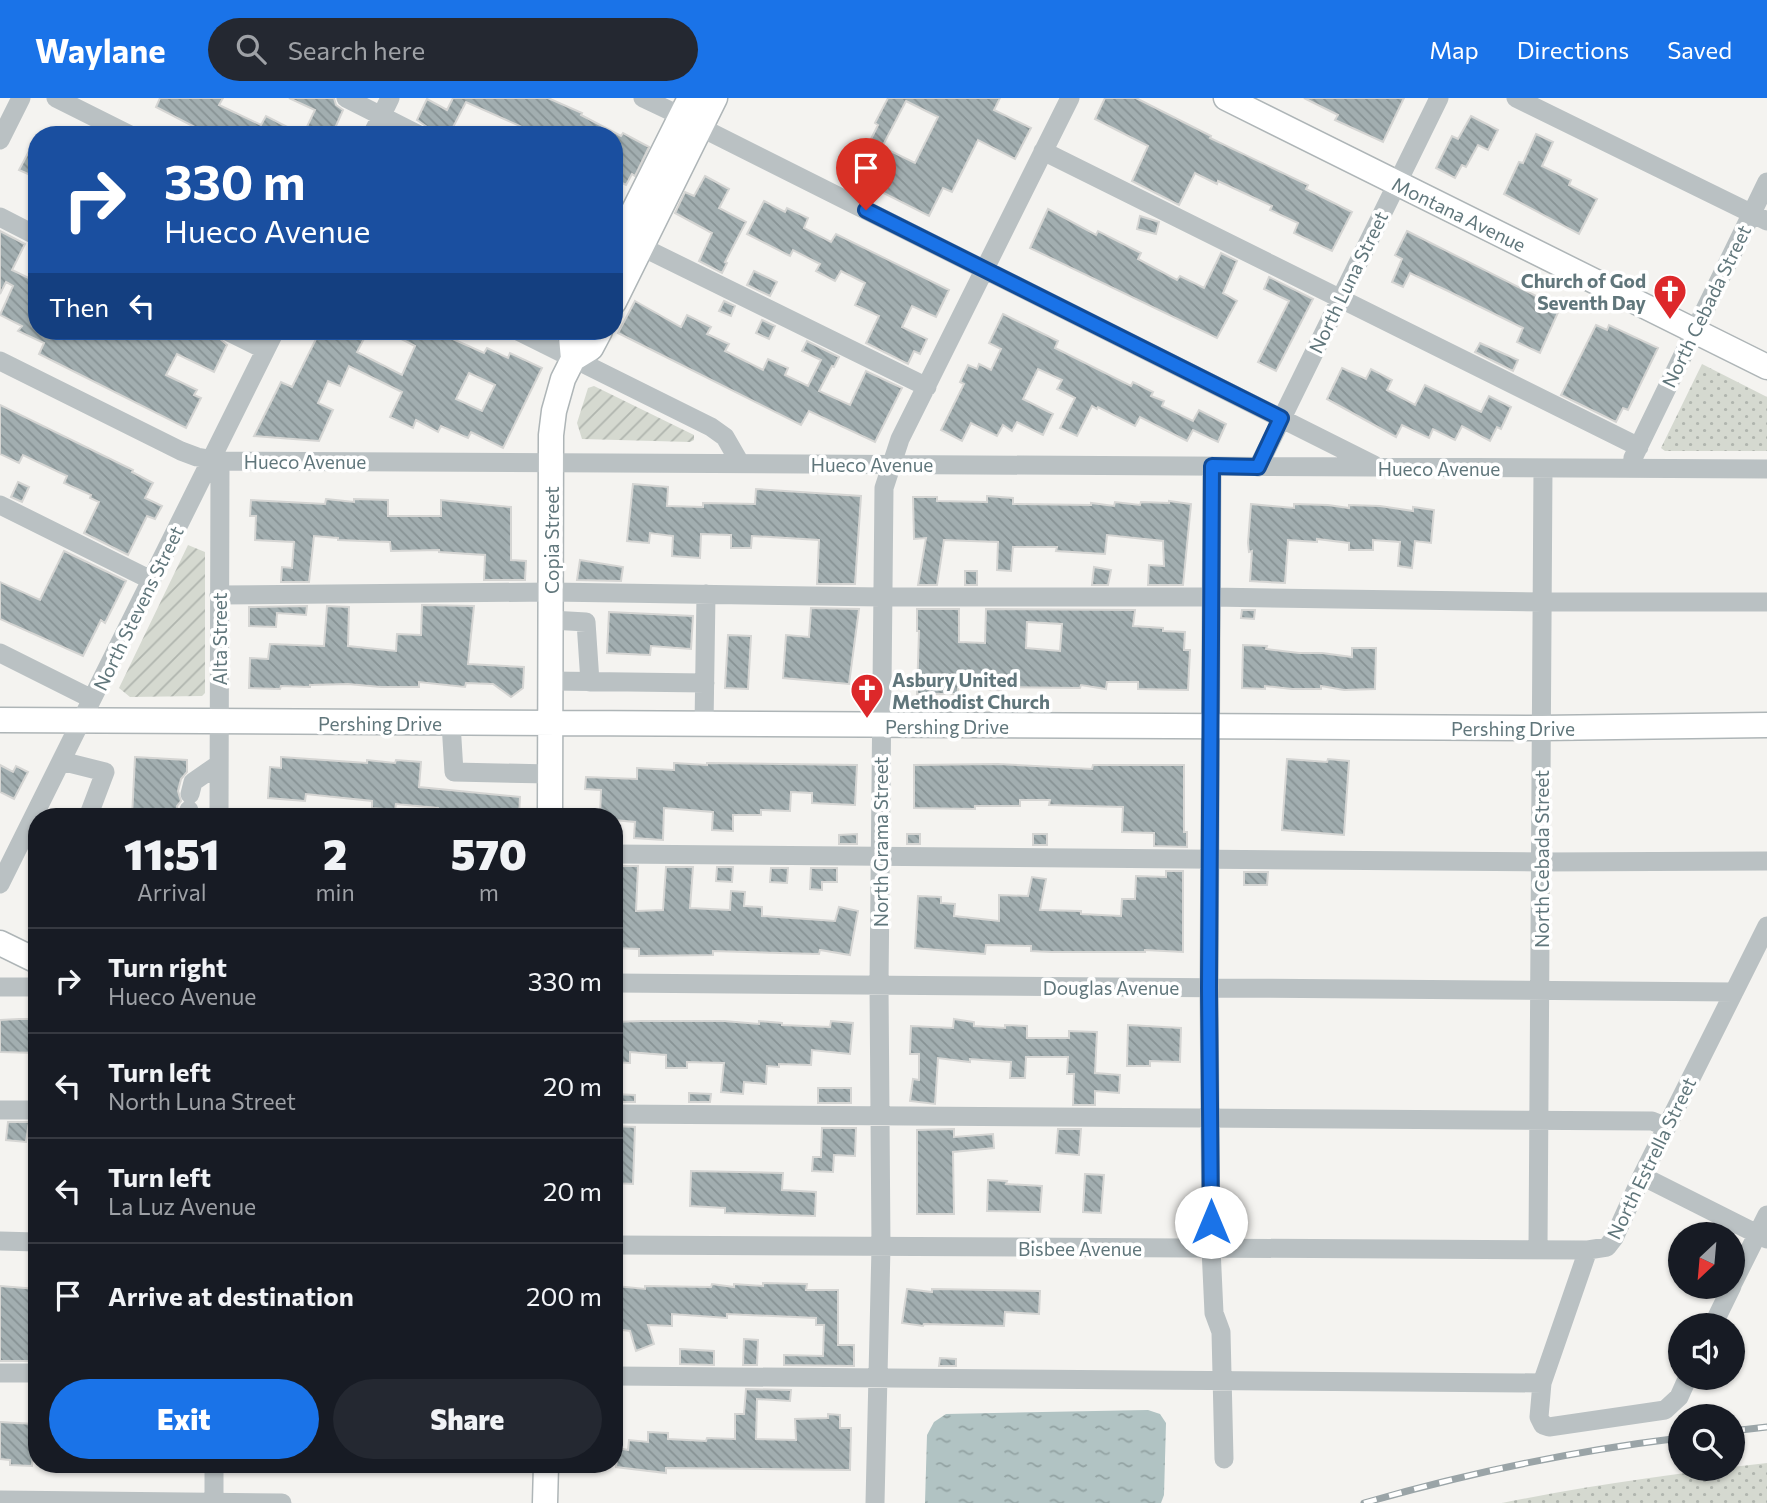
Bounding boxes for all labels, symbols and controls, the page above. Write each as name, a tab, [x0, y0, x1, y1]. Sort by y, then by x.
search box	[208, 18, 698, 81]
text: Waylane	[35, 29, 166, 70]
icon: search	[232, 30, 270, 68]
text: Search here	[288, 34, 425, 65]
text: Map	[1429, 35, 1479, 64]
text: Directions	[1517, 35, 1629, 64]
text: Saved	[1667, 35, 1732, 64]
pin	[836, 138, 896, 210]
icon: arrive	[847, 149, 885, 187]
text: 330 m	[164, 150, 305, 210]
icon: right	[49, 154, 140, 245]
street label: Montana Avenue	[1388, 172, 1530, 256]
street label: North Luna Street	[1304, 207, 1392, 357]
text: Hueco Avenue	[164, 210, 370, 250]
street label: North Cebada Street	[1657, 221, 1755, 391]
place label: Church of God Seventh Day	[1521, 269, 1647, 314]
church icon: Church of God Seventh Day	[1651, 272, 1689, 321]
icon: left	[123, 287, 161, 325]
text: Then	[49, 291, 109, 322]
street label: Hueco Avenue	[244, 450, 366, 473]
street label: Hueco Avenue	[811, 453, 933, 476]
street label: Hueco Avenue	[1378, 457, 1500, 480]
street label: Copia Street	[540, 486, 563, 594]
street label: North Stevens Street	[88, 522, 188, 694]
street label: Alta Street	[208, 592, 231, 686]
place label: Asbury United Methodist Church	[892, 668, 1050, 713]
church icon: Asbury United Methodist Church	[848, 671, 886, 720]
street label: Pershing Drive	[318, 712, 442, 735]
street label: Pershing Drive	[885, 715, 1009, 738]
street label: Pershing Drive	[1451, 717, 1575, 740]
street label: North Grama Street	[869, 756, 892, 927]
street label: North Cebada Street	[1530, 770, 1553, 948]
text: 11:51	[124, 827, 219, 879]
text: 2	[323, 827, 347, 879]
text: 570	[451, 827, 527, 879]
text: Arrival	[137, 878, 207, 906]
text: min	[315, 878, 355, 906]
text: m	[479, 878, 499, 906]
text: Turn right	[108, 951, 227, 982]
icon: right	[49, 962, 87, 1000]
text: 330 m	[528, 965, 602, 996]
street label: Douglas Avenue	[1043, 976, 1179, 999]
text: Hueco Avenue	[108, 982, 256, 1010]
text: Turn left	[108, 1056, 211, 1087]
icon: left	[49, 1067, 87, 1105]
text: 20 m	[543, 1070, 602, 1101]
street label: North Estrella Street	[1602, 1073, 1700, 1243]
text: North Luna Street	[108, 1087, 296, 1115]
text: Turn left	[108, 1161, 211, 1192]
icon: left	[49, 1172, 87, 1210]
text: 20 m	[543, 1175, 602, 1206]
position arrow	[1174, 1185, 1248, 1259]
text: La Luz Avenue	[108, 1192, 256, 1220]
north arrow	[1668, 1222, 1745, 1298]
map controls	[1668, 1222, 1745, 1481]
street label: Bisbee Avenue	[1018, 1237, 1142, 1260]
icon: arrive	[49, 1277, 87, 1315]
text: Arrive at destination	[108, 1280, 354, 1311]
text: 200 m	[526, 1280, 602, 1311]
button: sound	[1668, 1313, 1745, 1390]
button: Exit	[49, 1379, 319, 1459]
button: Share	[333, 1379, 602, 1459]
button: search	[1668, 1404, 1745, 1481]

